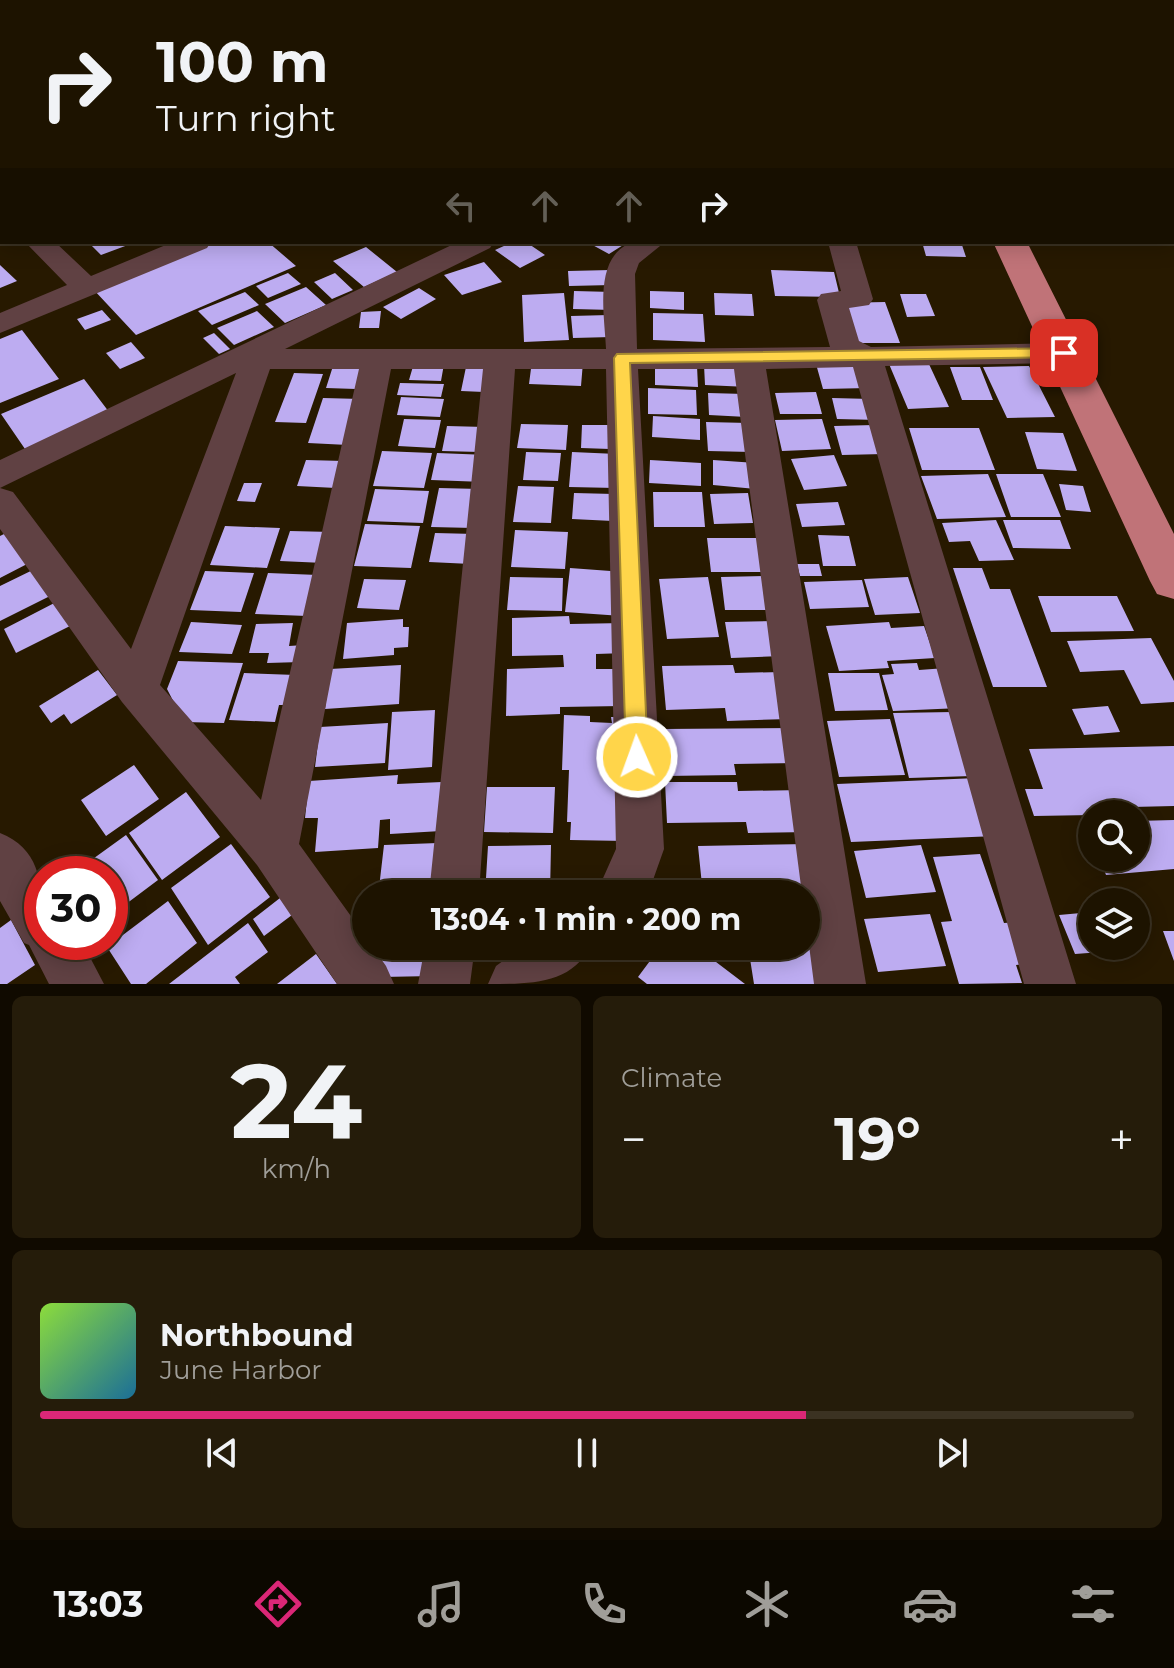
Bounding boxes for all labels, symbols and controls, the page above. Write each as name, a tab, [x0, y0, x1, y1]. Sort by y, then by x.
text: 100 m	[156, 28, 329, 96]
icon: right	[24, 32, 128, 136]
text: Turn right	[156, 96, 336, 140]
icon: left	[439, 184, 483, 228]
icon: ahead	[523, 184, 567, 228]
icon: ahead	[607, 184, 651, 228]
icon: right	[691, 184, 735, 228]
pin	[1030, 319, 1098, 387]
icon: arrive	[1042, 331, 1086, 375]
position arrow	[595, 715, 679, 799]
map controls	[1078, 800, 1150, 960]
button: search	[1078, 800, 1150, 872]
speed limit sign: 30	[24, 856, 128, 960]
button: layers	[1078, 888, 1150, 960]
text: 13:04 · 1 min · 200 m	[431, 901, 741, 938]
text: 24	[231, 1037, 362, 1164]
text: Climate	[621, 1062, 722, 1094]
text: 19°	[834, 1102, 921, 1175]
text: −	[621, 1112, 646, 1166]
text: +	[1109, 1112, 1134, 1166]
text: km/h	[262, 1153, 331, 1185]
text: Northbound	[160, 1317, 354, 1354]
text: June Harbor	[160, 1354, 322, 1386]
icon: previous	[200, 1431, 244, 1475]
icon: pause	[565, 1431, 609, 1475]
icon: next	[930, 1431, 974, 1475]
icon: directions	[250, 1576, 306, 1632]
icon: music	[413, 1576, 469, 1632]
icon: phone	[576, 1576, 632, 1632]
icon: climate	[739, 1576, 795, 1632]
icon: car	[902, 1576, 958, 1632]
icon: filters	[1065, 1576, 1121, 1632]
text: 13:03	[53, 1582, 144, 1626]

